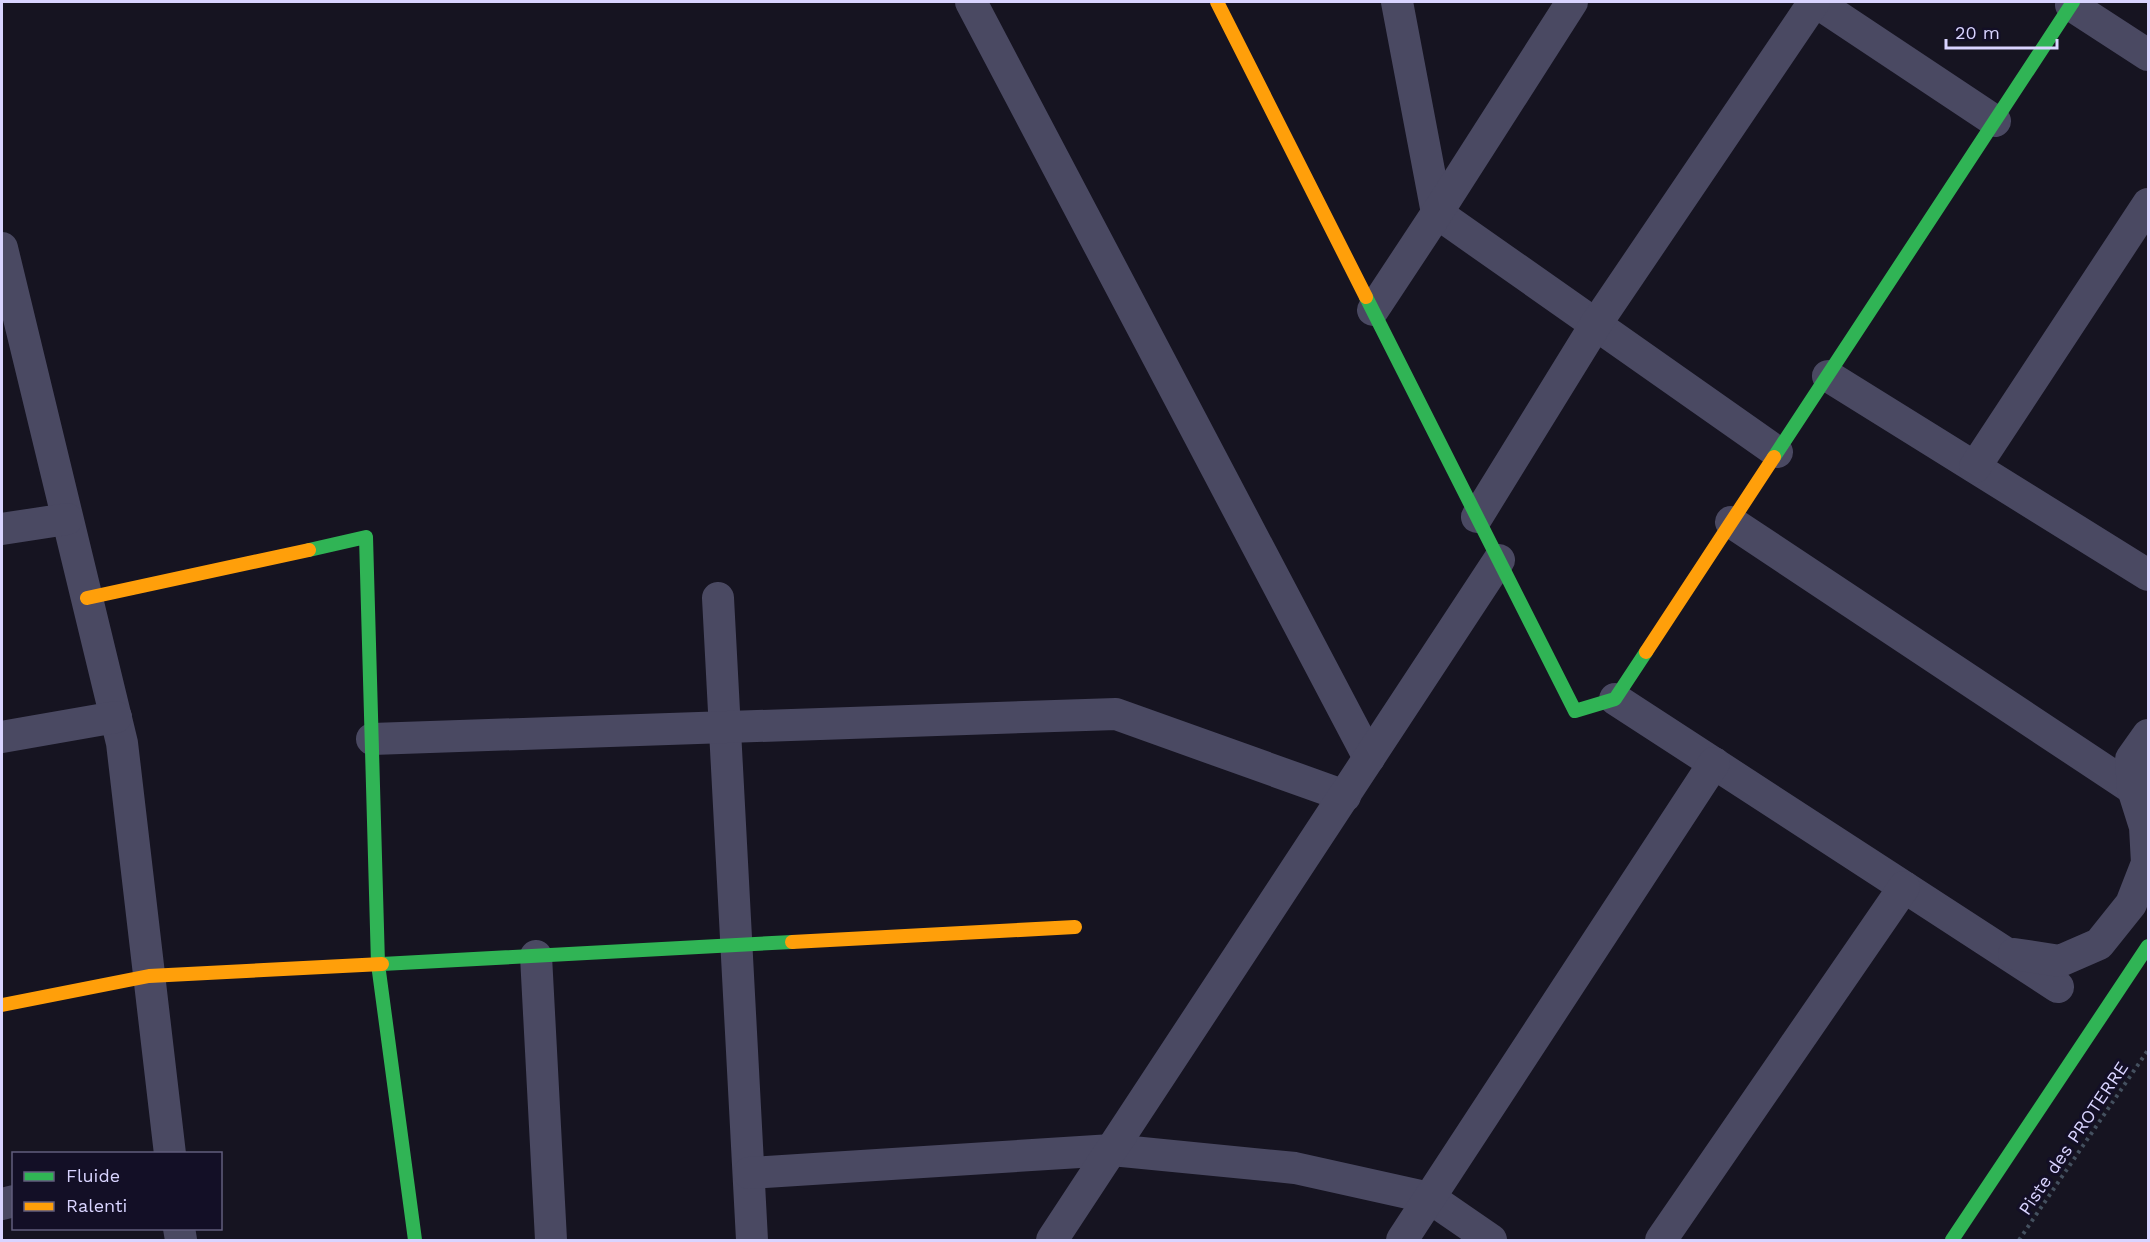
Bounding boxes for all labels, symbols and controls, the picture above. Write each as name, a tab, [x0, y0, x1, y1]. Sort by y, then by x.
scale bar	[1946, 12, 2057, 50]
text: 20 m	[1955, 22, 2000, 43]
street label: Piste des PROTERRE	[2014, 1057, 2132, 1219]
legend	[12, 1152, 222, 1230]
text: Fluide	[66, 1165, 120, 1186]
text: Ralenti	[66, 1195, 127, 1216]

